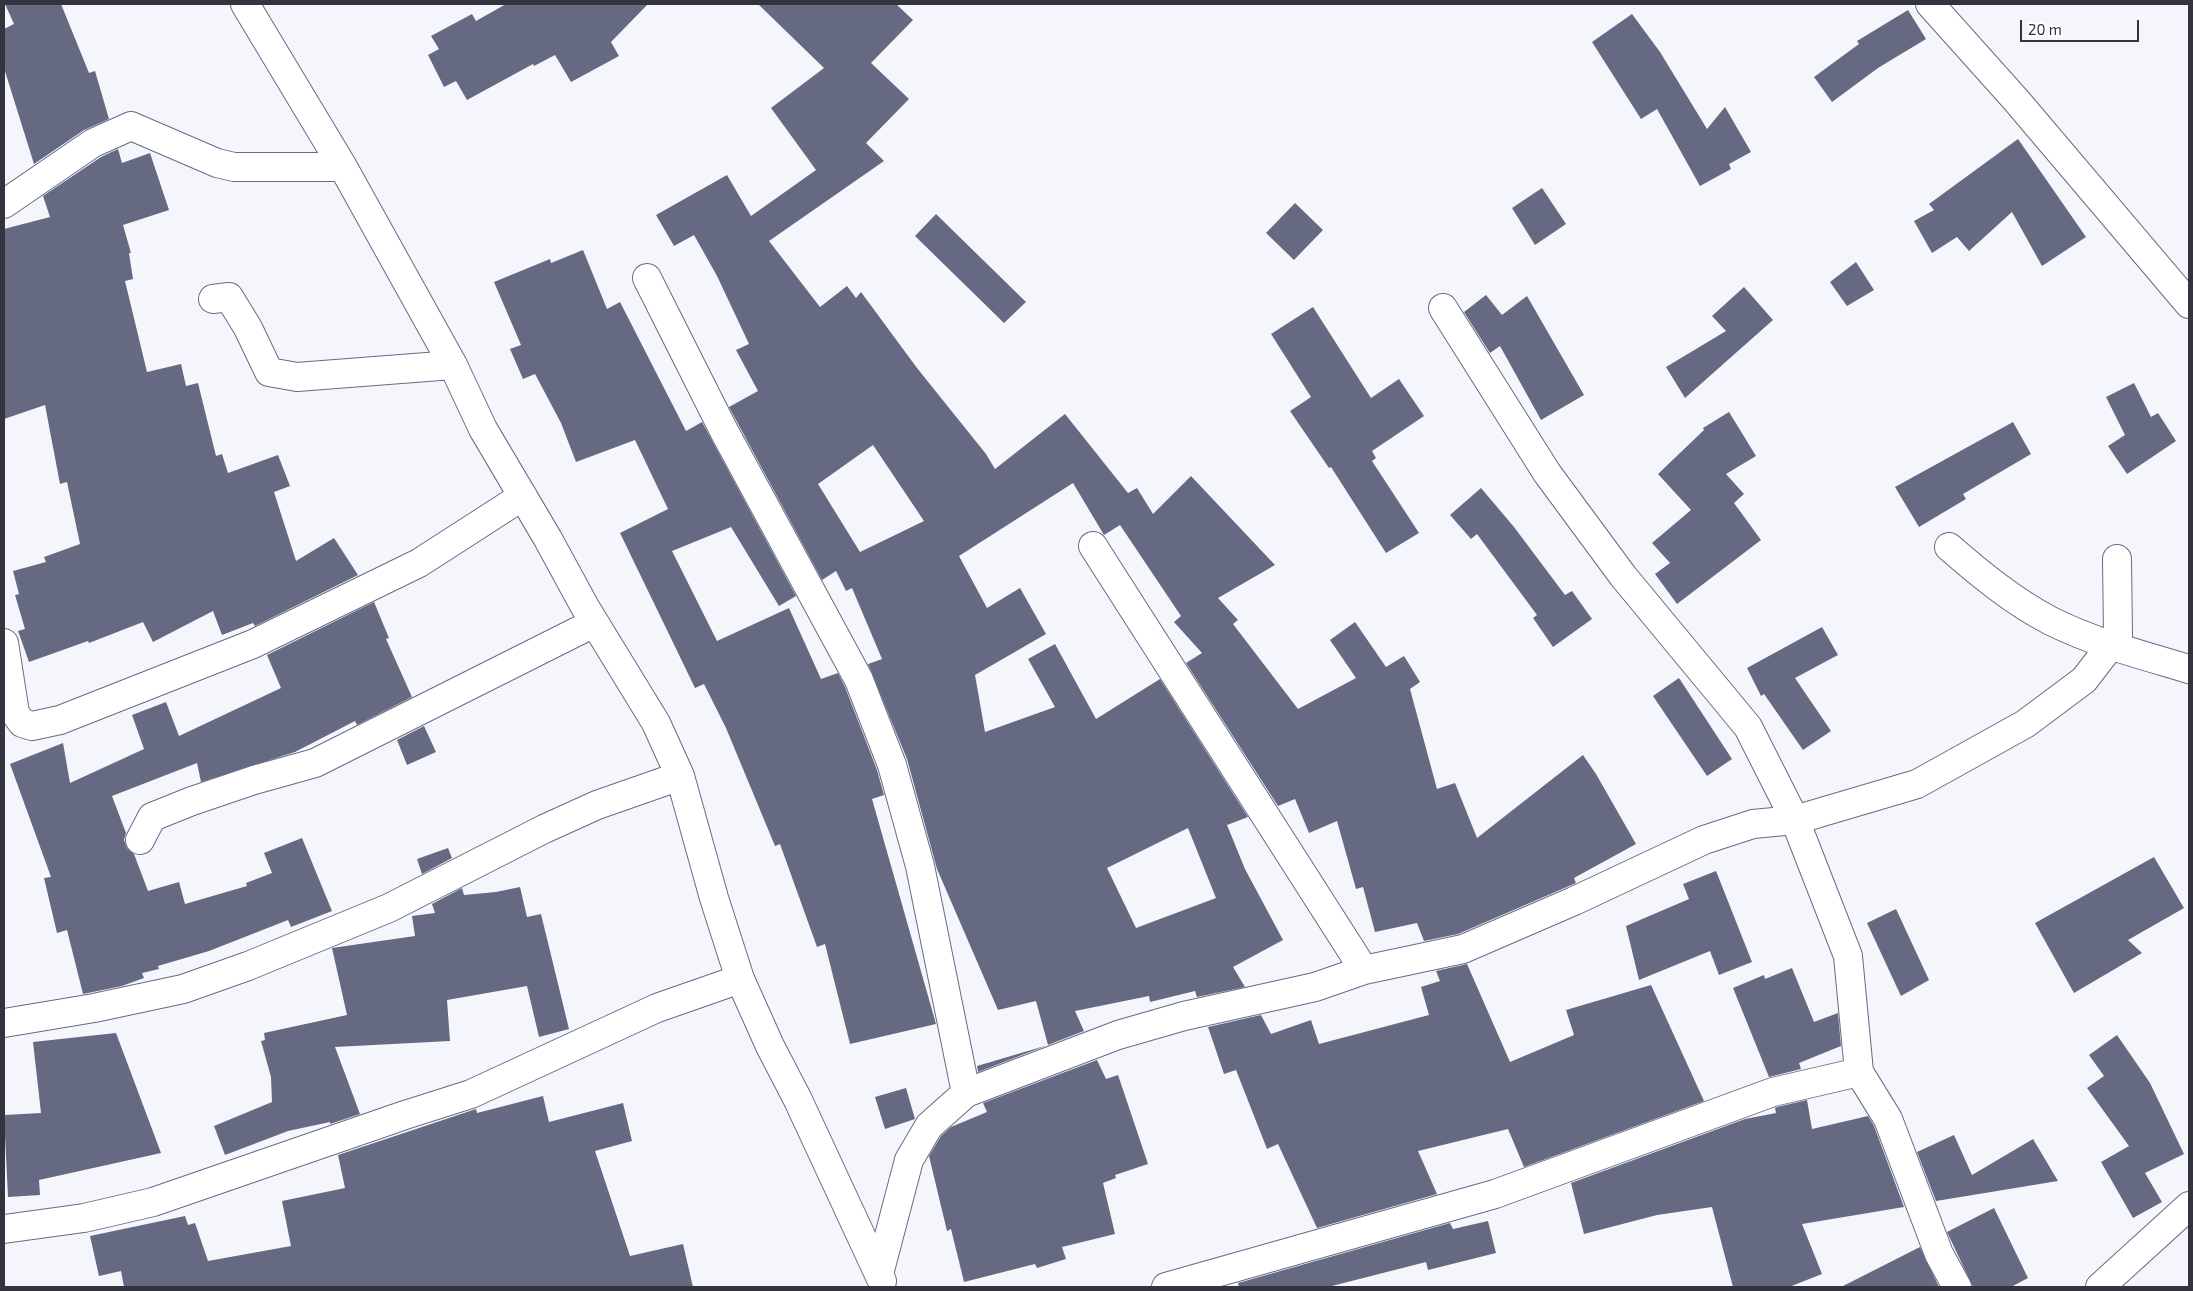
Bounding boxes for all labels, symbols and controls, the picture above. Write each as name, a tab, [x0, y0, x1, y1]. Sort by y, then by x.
scale bar	[2023, 10, 2142, 42]
text: 20 m	[2028, 20, 2062, 38]

